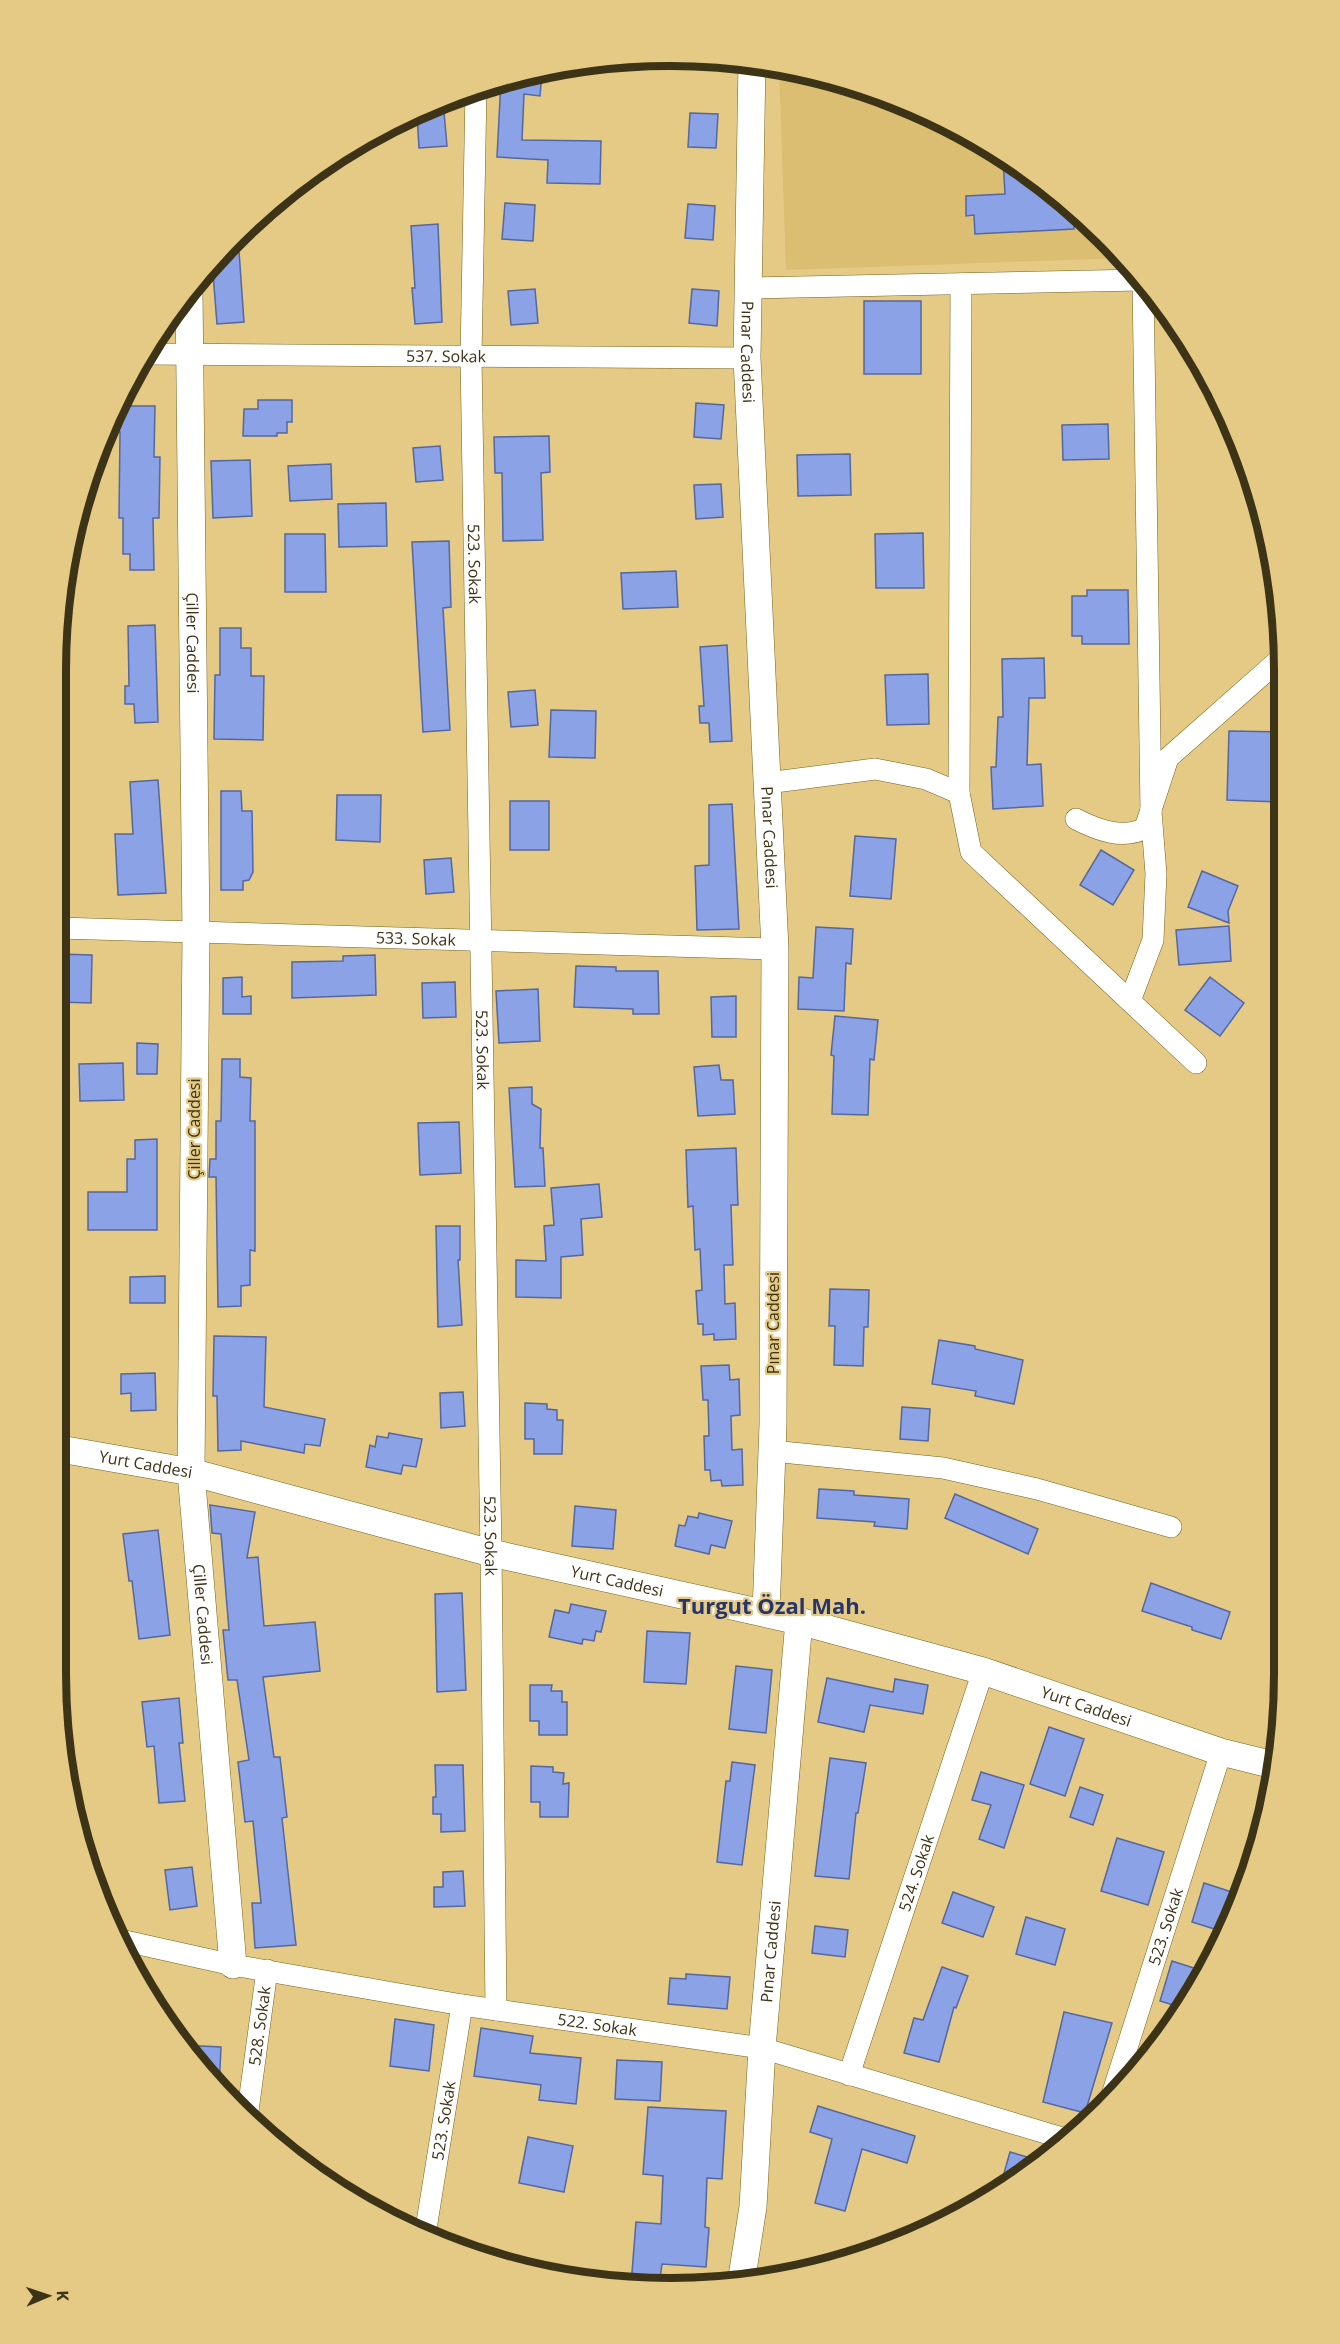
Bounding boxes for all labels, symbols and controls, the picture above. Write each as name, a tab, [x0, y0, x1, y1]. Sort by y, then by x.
street label: Pınar Caddesi	[736, 301, 760, 404]
street label: 537. Sokak	[406, 345, 487, 367]
street label: 523. Sokak	[463, 524, 486, 605]
street label: Çiller Caddesi	[181, 592, 204, 694]
street label: Pınar Caddesi	[756, 786, 783, 889]
street label: 533. Sokak	[376, 926, 457, 951]
street label: 523. Sokak	[471, 1010, 494, 1091]
street label: Çiller Caddesi	[183, 1078, 205, 1180]
street label: Pınar Caddesi	[762, 1272, 784, 1374]
street label: Yurt Caddesi	[97, 1445, 194, 1483]
street label: 523. Sokak	[479, 1496, 502, 1576]
street label: Yurt Caddesi	[569, 1560, 666, 1602]
street label: Çiller Caddesi	[188, 1563, 218, 1666]
district label: Turgut Özal Mah.	[678, 1590, 866, 1620]
street label: Yurt Caddesi	[1038, 1681, 1135, 1732]
street label: 524. Sokak	[893, 1831, 939, 1914]
street label: 523. Sokak	[1143, 1885, 1188, 1968]
street label: Pınar Caddesi	[755, 1900, 786, 2003]
street label: 528. Sokak	[243, 1984, 276, 2067]
street label: 522. Sokak	[556, 2008, 639, 2041]
street label: 523. Sokak	[426, 2079, 461, 2162]
north arrow	[18, 2266, 78, 2326]
text: K	[52, 2290, 74, 2302]

